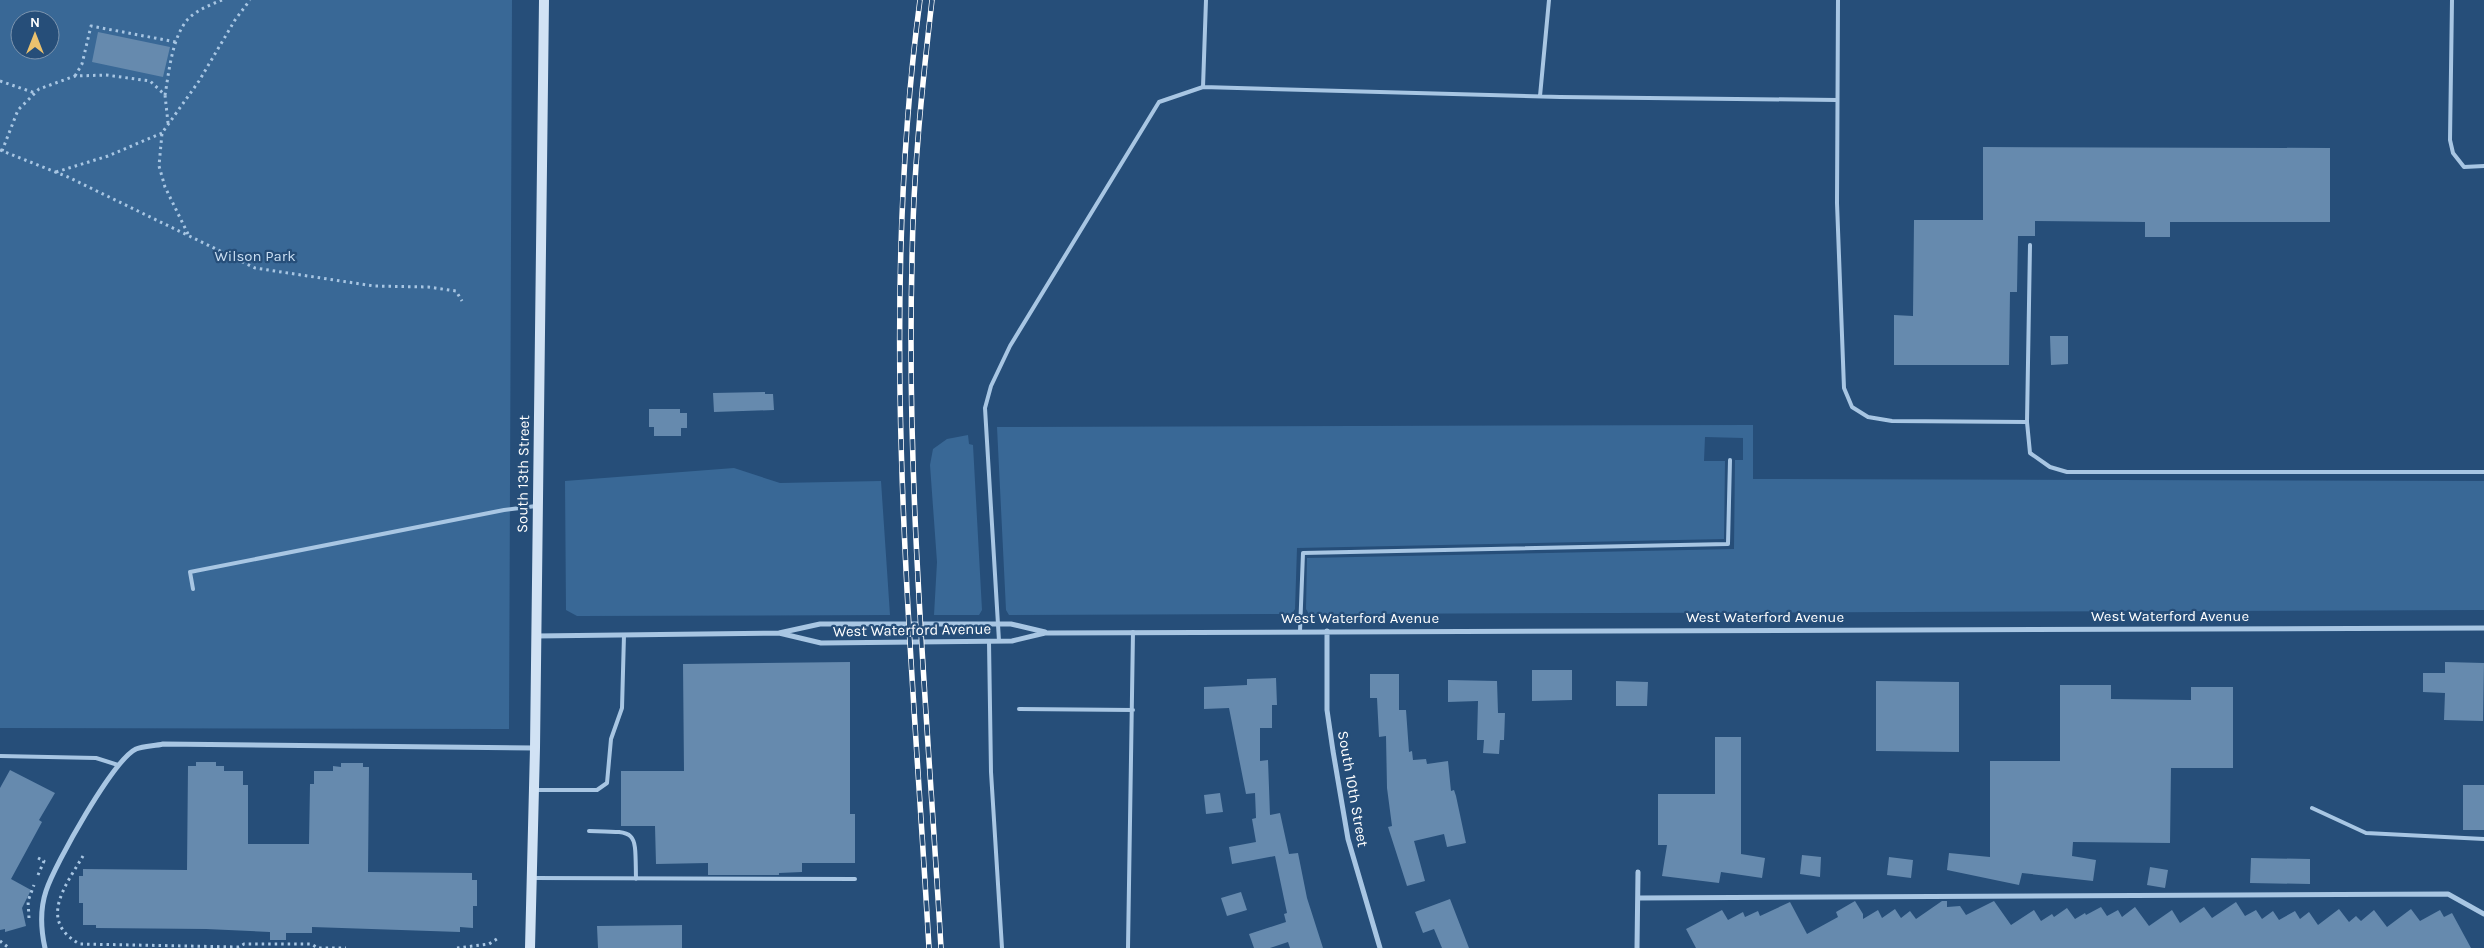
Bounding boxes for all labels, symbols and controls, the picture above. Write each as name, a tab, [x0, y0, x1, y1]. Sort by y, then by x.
north arrow	[10, 10, 60, 60]
text: N	[30, 14, 40, 31]
park label: Wilson Park	[214, 247, 296, 265]
street label: South 13th Street	[513, 415, 533, 533]
street label: West Waterford Avenue	[2091, 607, 2249, 625]
street label: West Waterford Avenue	[1686, 608, 1844, 626]
street label: West Waterford Avenue	[1281, 609, 1439, 627]
street label: West Waterford Avenue	[833, 620, 991, 640]
street label: South 10th Street	[1334, 729, 1372, 849]

